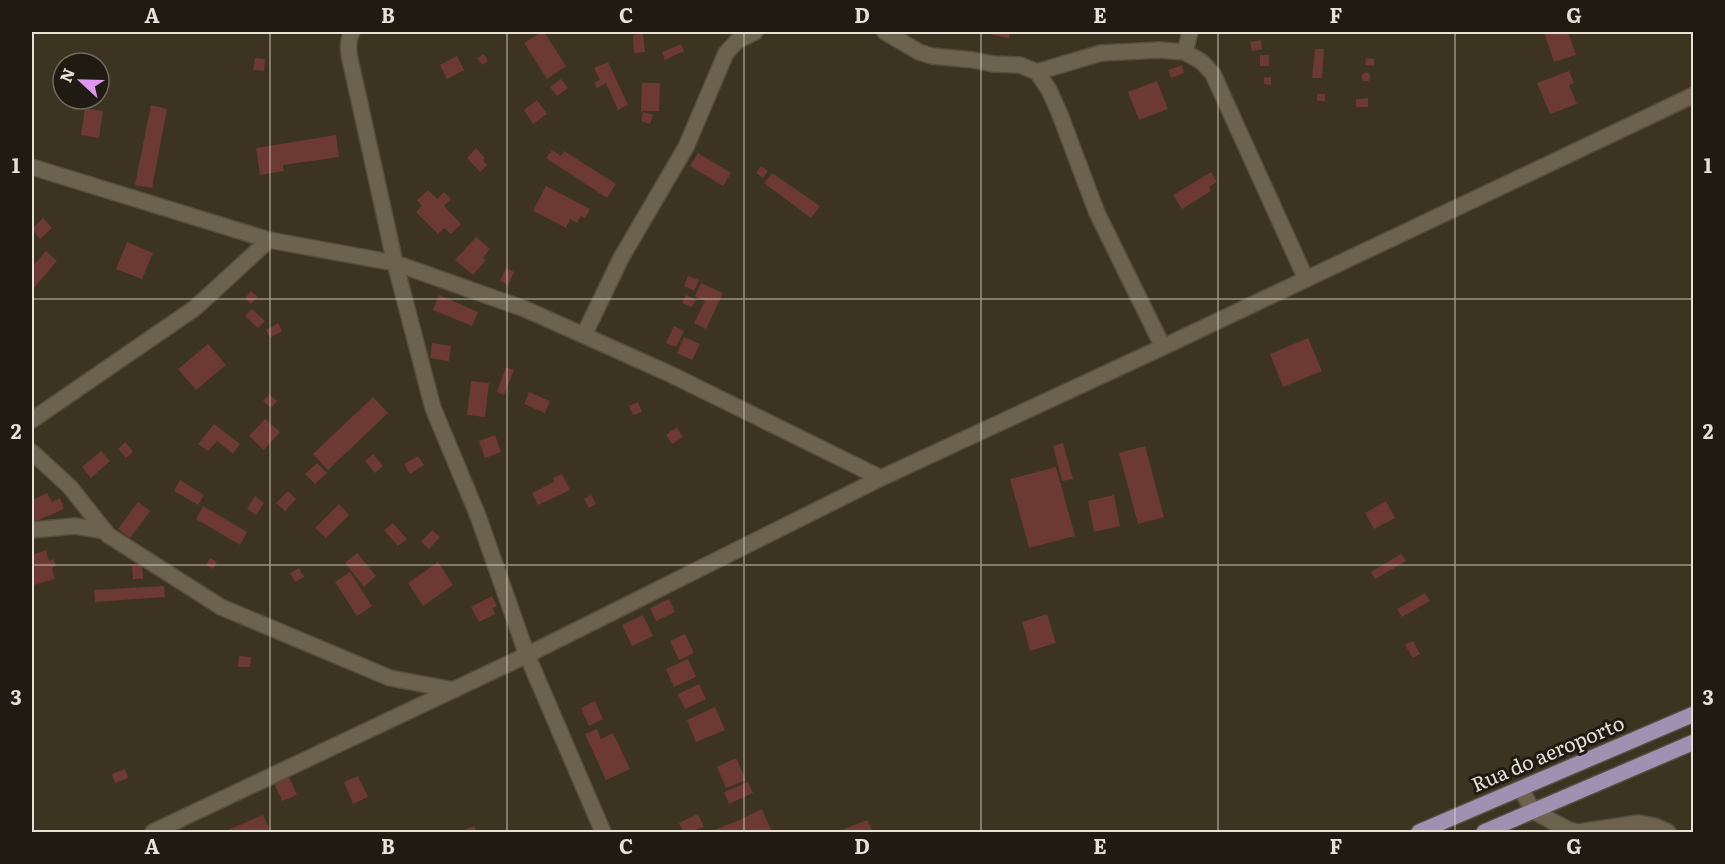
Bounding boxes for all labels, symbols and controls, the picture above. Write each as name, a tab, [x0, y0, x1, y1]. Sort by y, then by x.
text: A	[144, 0, 160, 29]
text: B	[381, 0, 395, 29]
text: C	[619, 0, 633, 29]
text: D	[854, 0, 870, 29]
text: E	[1093, 0, 1107, 29]
text: F	[1330, 0, 1343, 29]
text: G	[1566, 0, 1582, 29]
north arrow	[51, 51, 111, 111]
text: N	[53, 64, 80, 86]
text: 1	[12, 149, 20, 179]
text: 1	[1704, 149, 1712, 179]
text: 2	[11, 415, 22, 445]
text: 2	[1703, 415, 1714, 445]
text: 3	[10, 681, 22, 711]
text: 3	[1702, 681, 1714, 711]
street label: Rua do aeroporto	[1466, 706, 1628, 798]
text: A	[144, 830, 160, 860]
text: B	[381, 830, 395, 860]
text: C	[619, 830, 633, 860]
text: D	[854, 830, 870, 860]
text: E	[1093, 830, 1107, 860]
text: F	[1330, 830, 1343, 860]
text: G	[1566, 830, 1582, 860]

